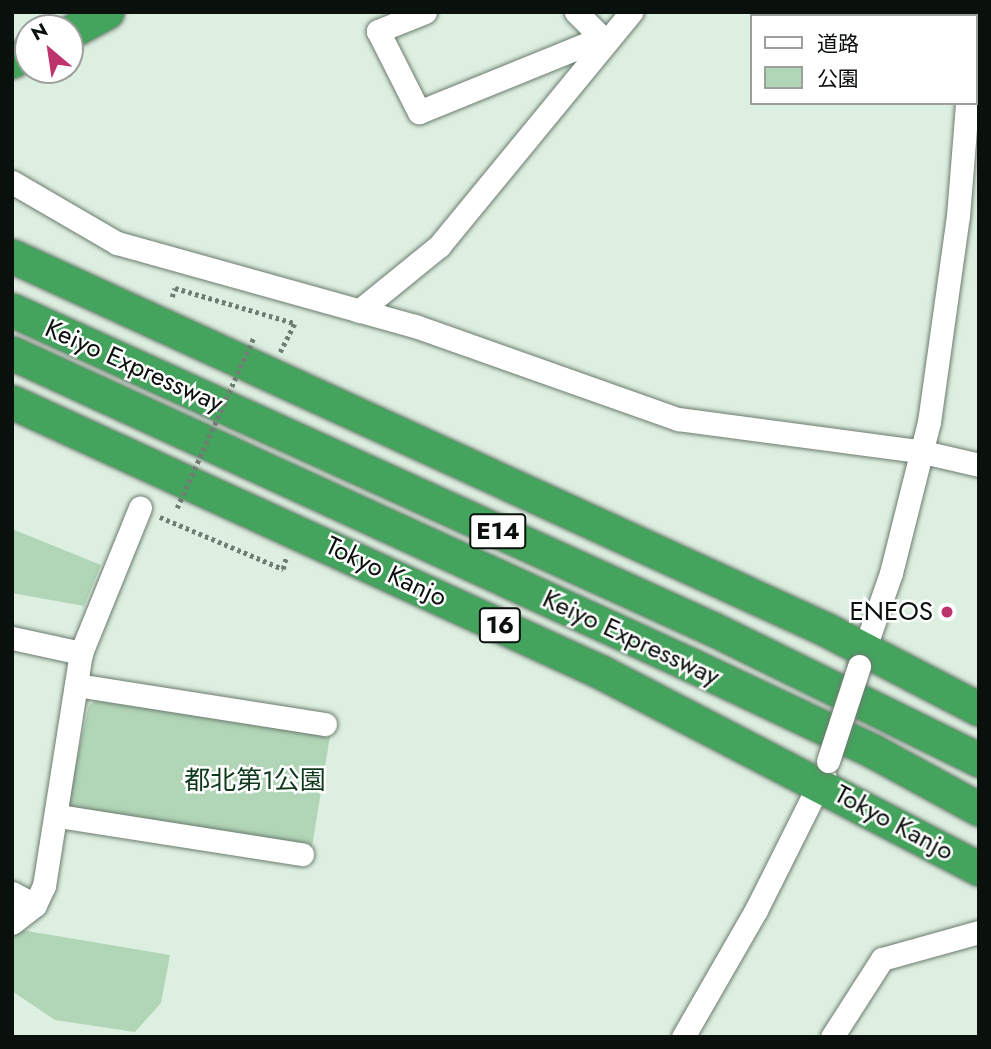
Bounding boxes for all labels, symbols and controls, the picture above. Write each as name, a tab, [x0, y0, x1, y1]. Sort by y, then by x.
north arrow	[14, 14, 84, 84]
legend	[750, 14, 977, 105]
text: N	[26, 16, 53, 47]
text: 道路	[817, 29, 859, 59]
text: 公園	[817, 64, 859, 94]
street label: Keiyo Expressway	[40, 313, 228, 419]
road number: E14	[468, 510, 528, 552]
street label: Tokyo Kanjo	[320, 530, 452, 614]
street label: Keiyo Expressway	[538, 583, 724, 693]
place label: ENEOS	[849, 596, 933, 628]
road number: 16	[477, 604, 523, 646]
marker: ENEOS	[939, 604, 955, 620]
park label: 都北第1公園	[184, 765, 326, 797]
street label: Tokyo Kanjo	[829, 779, 959, 867]

